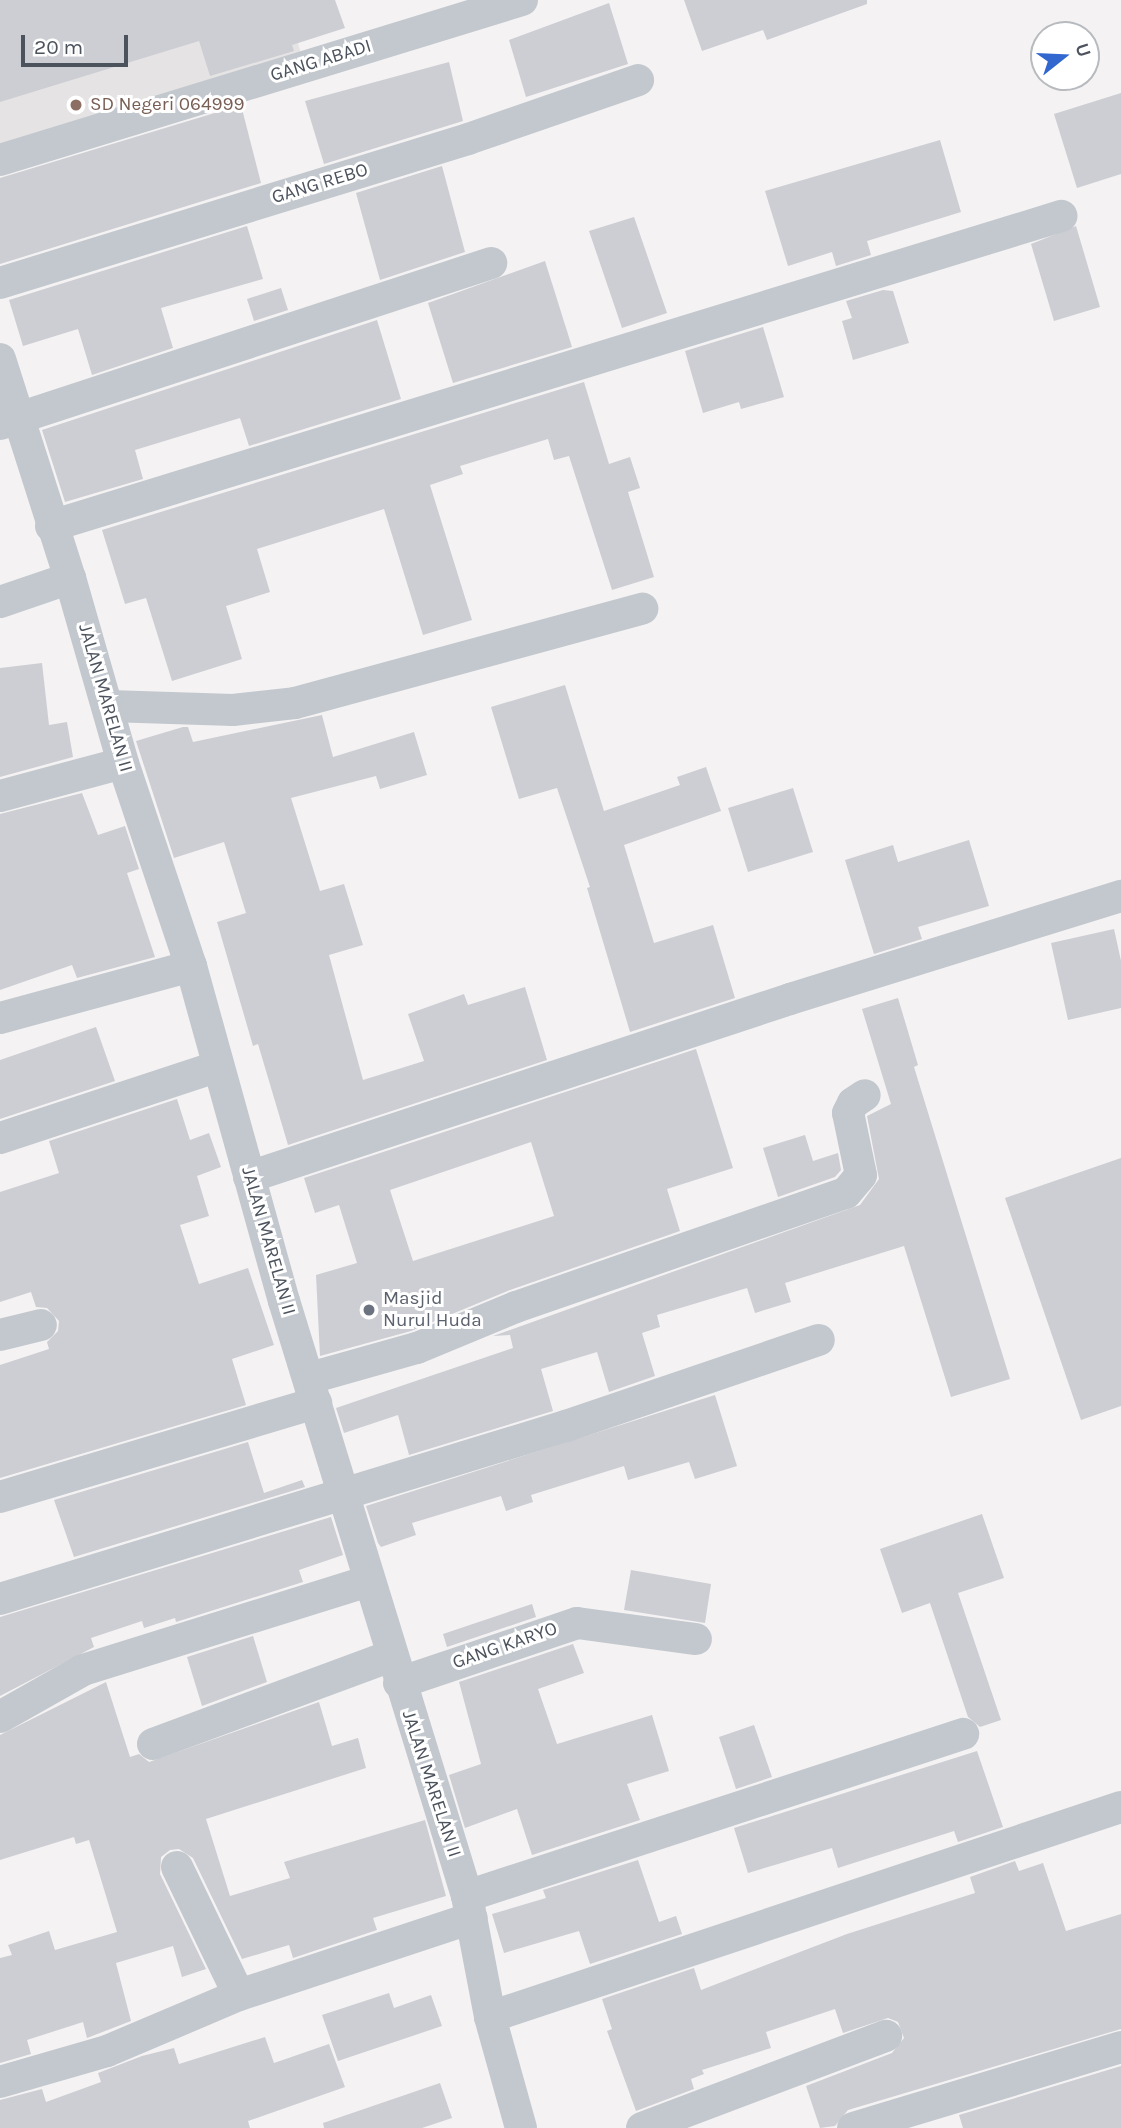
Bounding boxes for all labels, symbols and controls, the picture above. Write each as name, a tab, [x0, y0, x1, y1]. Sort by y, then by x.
scale bar	[24, 21, 131, 65]
north arrow	[1030, 21, 1100, 91]
text: 20 m	[34, 35, 83, 59]
street label: GANG ABADI	[268, 35, 374, 87]
text: U	[1071, 40, 1096, 60]
place label: SD Negeri 064999	[90, 94, 245, 116]
marker: SD Negeri 064999	[68, 97, 84, 113]
street label: GANG REBO	[269, 159, 371, 209]
street label: JALAN MARELAN II	[73, 621, 137, 775]
street label: JALAN MARELAN II	[236, 1164, 300, 1318]
place label: Masjid Nurul Huda	[383, 1288, 482, 1332]
marker: Masjid Nurul Huda	[361, 1302, 377, 1318]
street label: GANG KARYO	[450, 1617, 560, 1675]
street label: JALAN MARELAN II	[396, 1708, 466, 1860]

